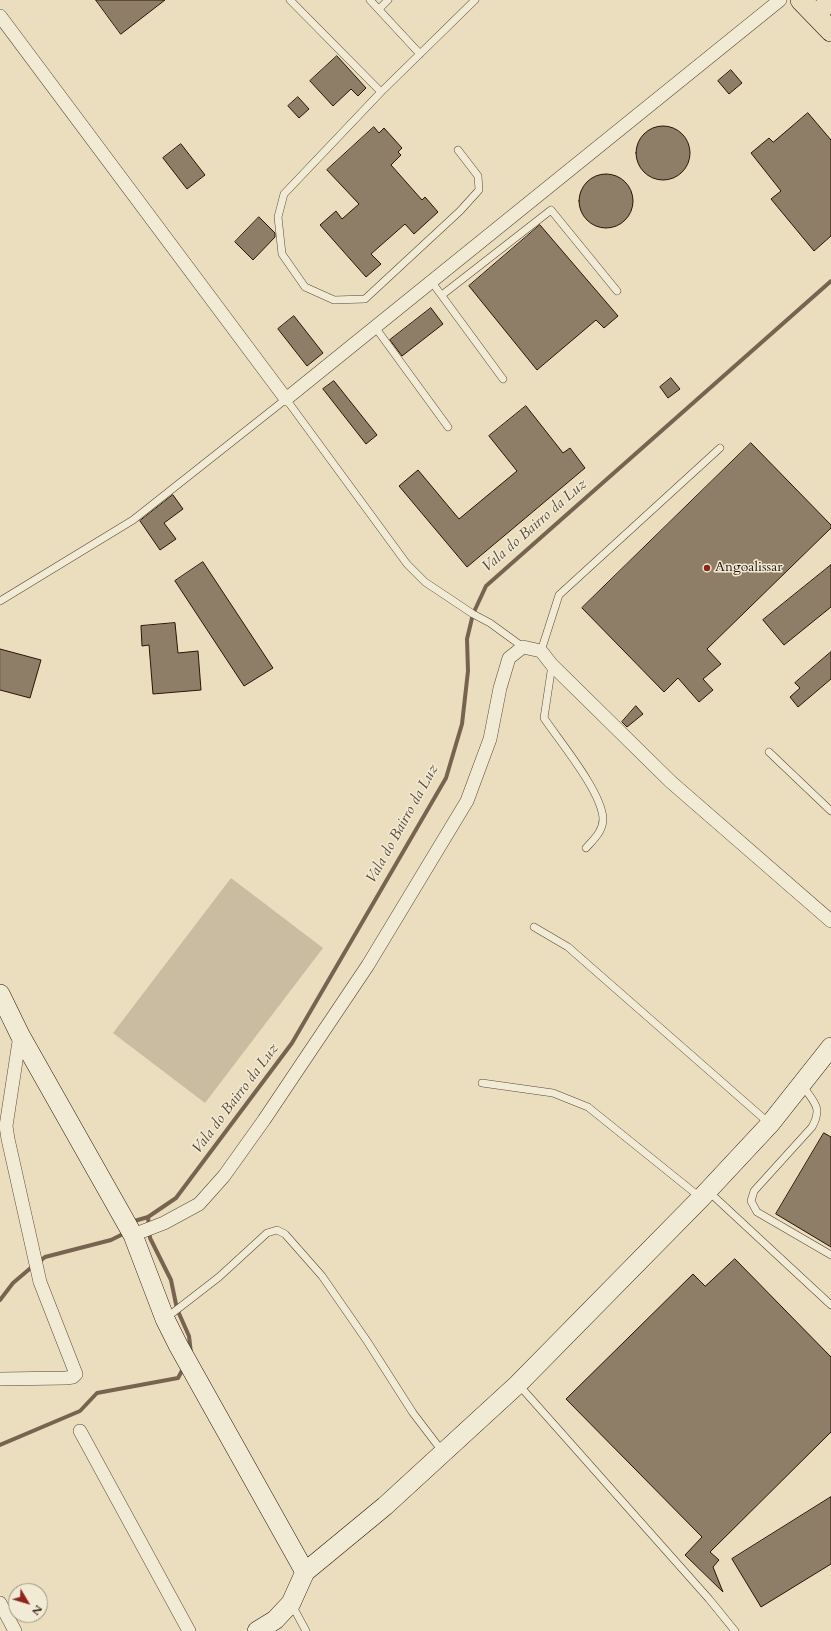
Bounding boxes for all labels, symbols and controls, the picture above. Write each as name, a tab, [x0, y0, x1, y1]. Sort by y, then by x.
water label: Vala do Bairro da Luz	[479, 475, 591, 577]
place label: Angoalissar	[715, 560, 782, 576]
marker: Angoalissar	[702, 563, 712, 573]
water label: Vala do Bairro da Luz	[363, 761, 443, 887]
water label: Vala do Bairro da Luz	[189, 1040, 283, 1158]
north arrow	[8, 1583, 48, 1623]
text: N	[28, 1602, 46, 1618]

